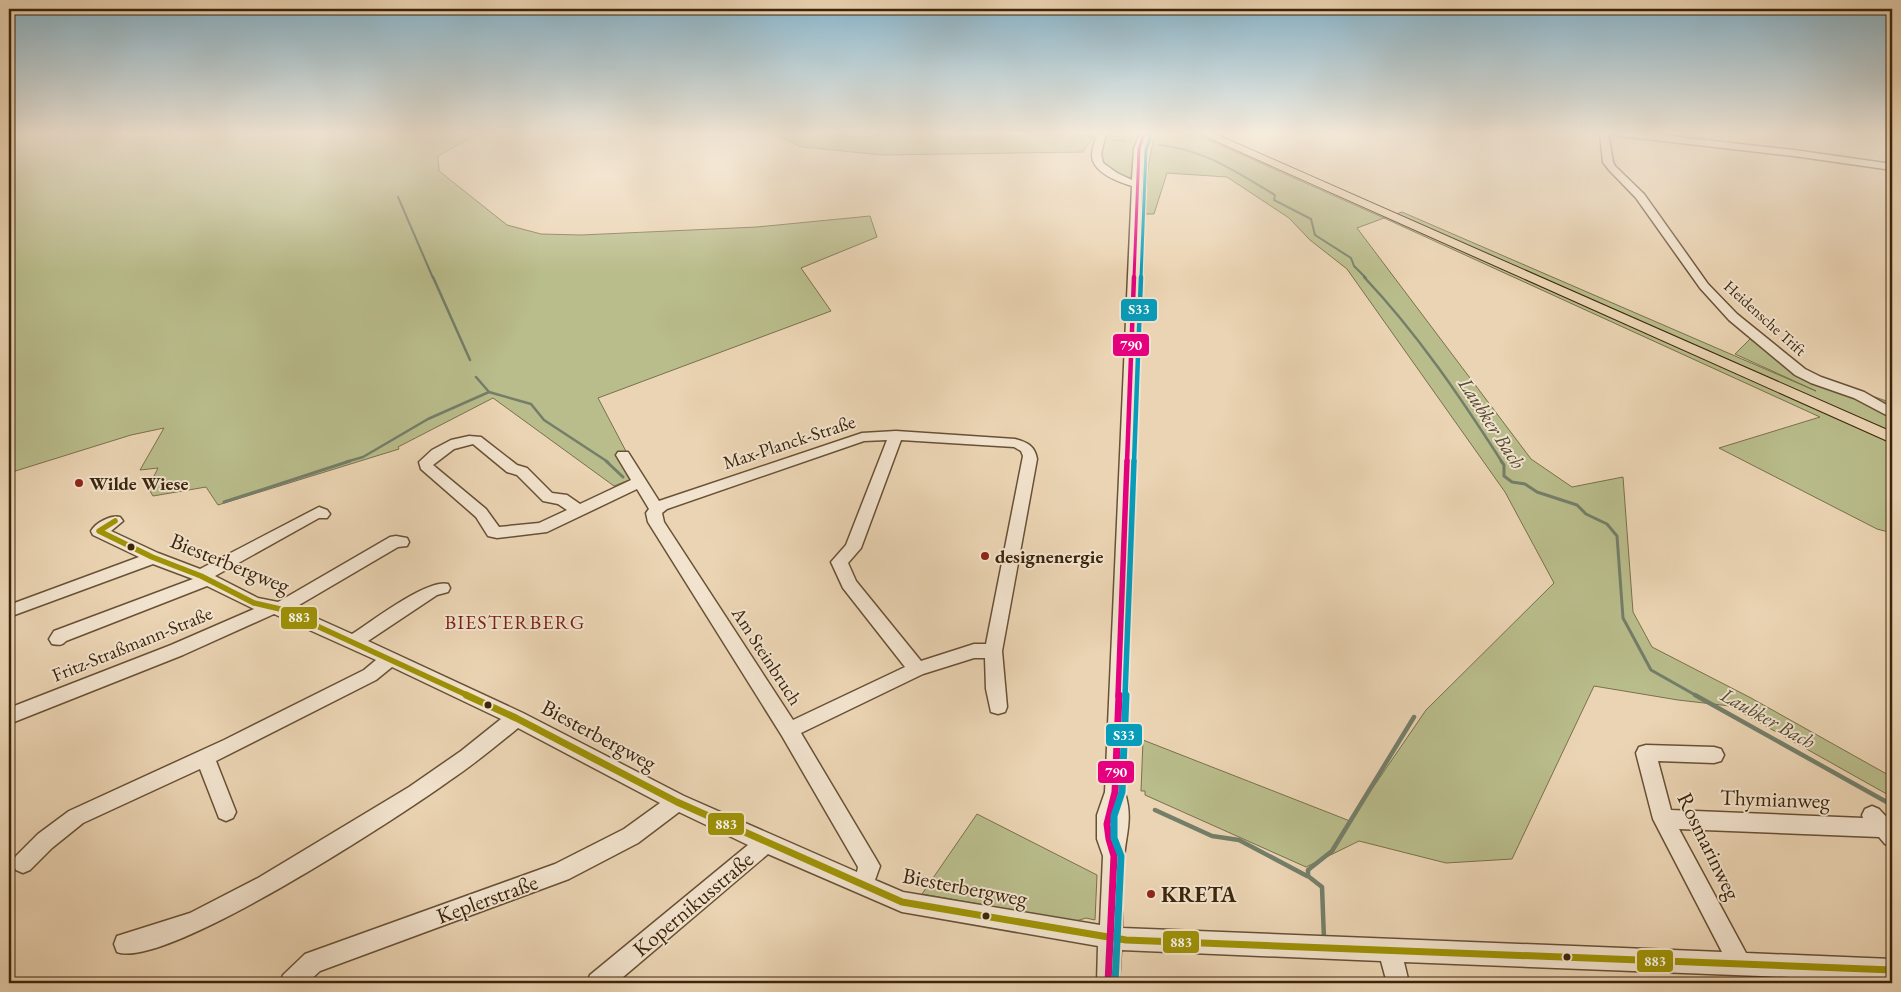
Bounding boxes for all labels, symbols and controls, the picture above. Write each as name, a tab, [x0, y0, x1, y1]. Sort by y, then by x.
street label: Heidensche Trift	[1719, 275, 1811, 361]
line badge: S33	[1120, 298, 1158, 322]
text: S33	[1128, 300, 1150, 318]
line badge: 790	[1112, 333, 1150, 357]
text: 790	[1120, 336, 1143, 354]
water label: Laubker Bach	[1452, 372, 1531, 474]
street label: Max-Planck-Straße	[720, 409, 858, 475]
place label: Wilde Wiese	[89, 471, 188, 496]
marker: Wilde Wiese	[73, 477, 85, 489]
street label: Biesterbergweg	[166, 526, 294, 600]
unlabelled marker	[126, 542, 136, 552]
place label: designenergie	[995, 544, 1103, 569]
marker: designenergie	[979, 550, 991, 562]
street label: Fritz-Straßmann-Straße	[48, 600, 216, 688]
street label: Am Steinbruch	[725, 601, 808, 710]
line badge: 883	[280, 606, 318, 630]
text: 883	[288, 608, 310, 626]
district label: BIESTERBERG	[445, 609, 585, 635]
water label: Laubker Bach	[1715, 681, 1820, 755]
street label: Biesterbergweg	[536, 693, 662, 778]
unlabelled marker	[483, 700, 493, 710]
line badge: S33	[1105, 723, 1143, 747]
text: S33	[1113, 726, 1135, 744]
line badge: 790	[1097, 760, 1135, 784]
text: 790	[1105, 763, 1128, 781]
street label: Thymianweg	[1720, 783, 1831, 815]
street label: Rosmarinweg	[1671, 787, 1748, 905]
line badge: 883	[707, 812, 745, 836]
text: 883	[715, 815, 737, 833]
street label: Kopernikusstraße	[627, 845, 760, 963]
street label: Biesterbergweg	[900, 861, 1030, 913]
street label: Keplerstraße	[432, 867, 542, 931]
place label: KRETA	[1161, 880, 1237, 909]
marker: KRETA	[1145, 888, 1157, 900]
unlabelled marker	[981, 911, 991, 921]
line badge: 883	[1162, 930, 1200, 954]
text: 883	[1170, 933, 1192, 951]
line badge: 883	[1636, 949, 1674, 973]
unlabelled marker	[1562, 952, 1572, 962]
text: 883	[1644, 952, 1666, 970]

